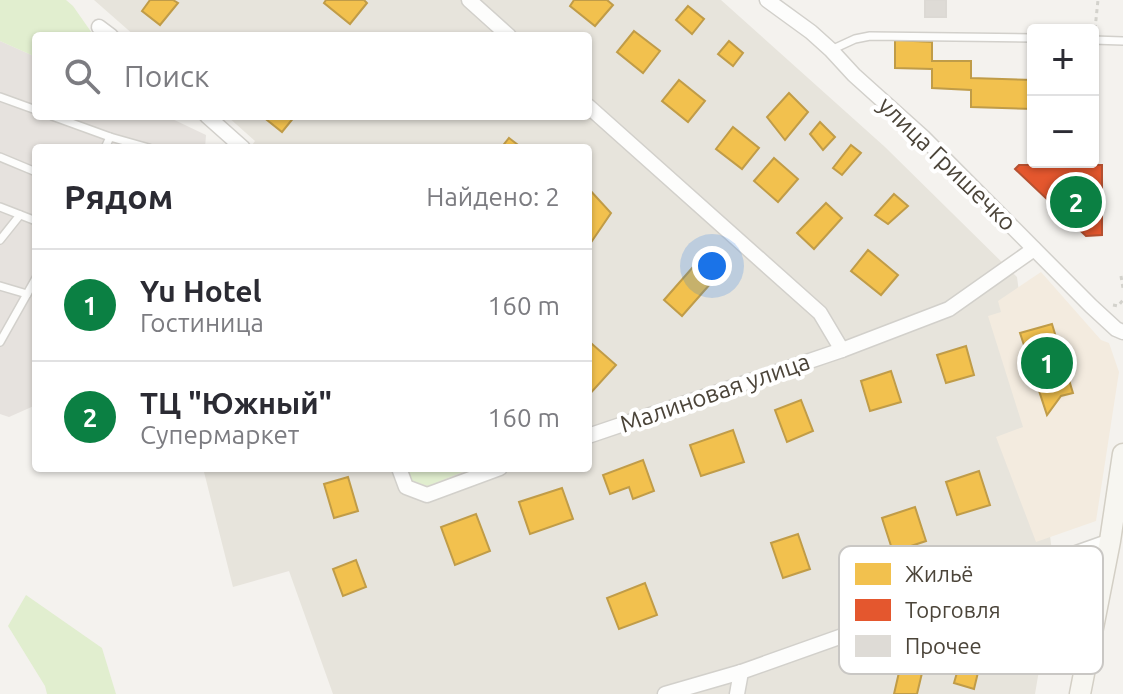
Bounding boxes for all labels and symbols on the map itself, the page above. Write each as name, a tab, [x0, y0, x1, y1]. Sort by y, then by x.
street label: улица Гришечко	[873, 91, 1022, 236]
pin: 2	[1050, 172, 1102, 232]
your location	[692, 246, 732, 286]
pin: 1	[1021, 333, 1073, 393]
street label: Малиновая улица	[616, 347, 813, 438]
legend	[839, 546, 1103, 674]
text: Жильё	[905, 561, 973, 586]
text: Торговля	[905, 597, 1001, 622]
text: Прочее	[905, 633, 982, 658]

